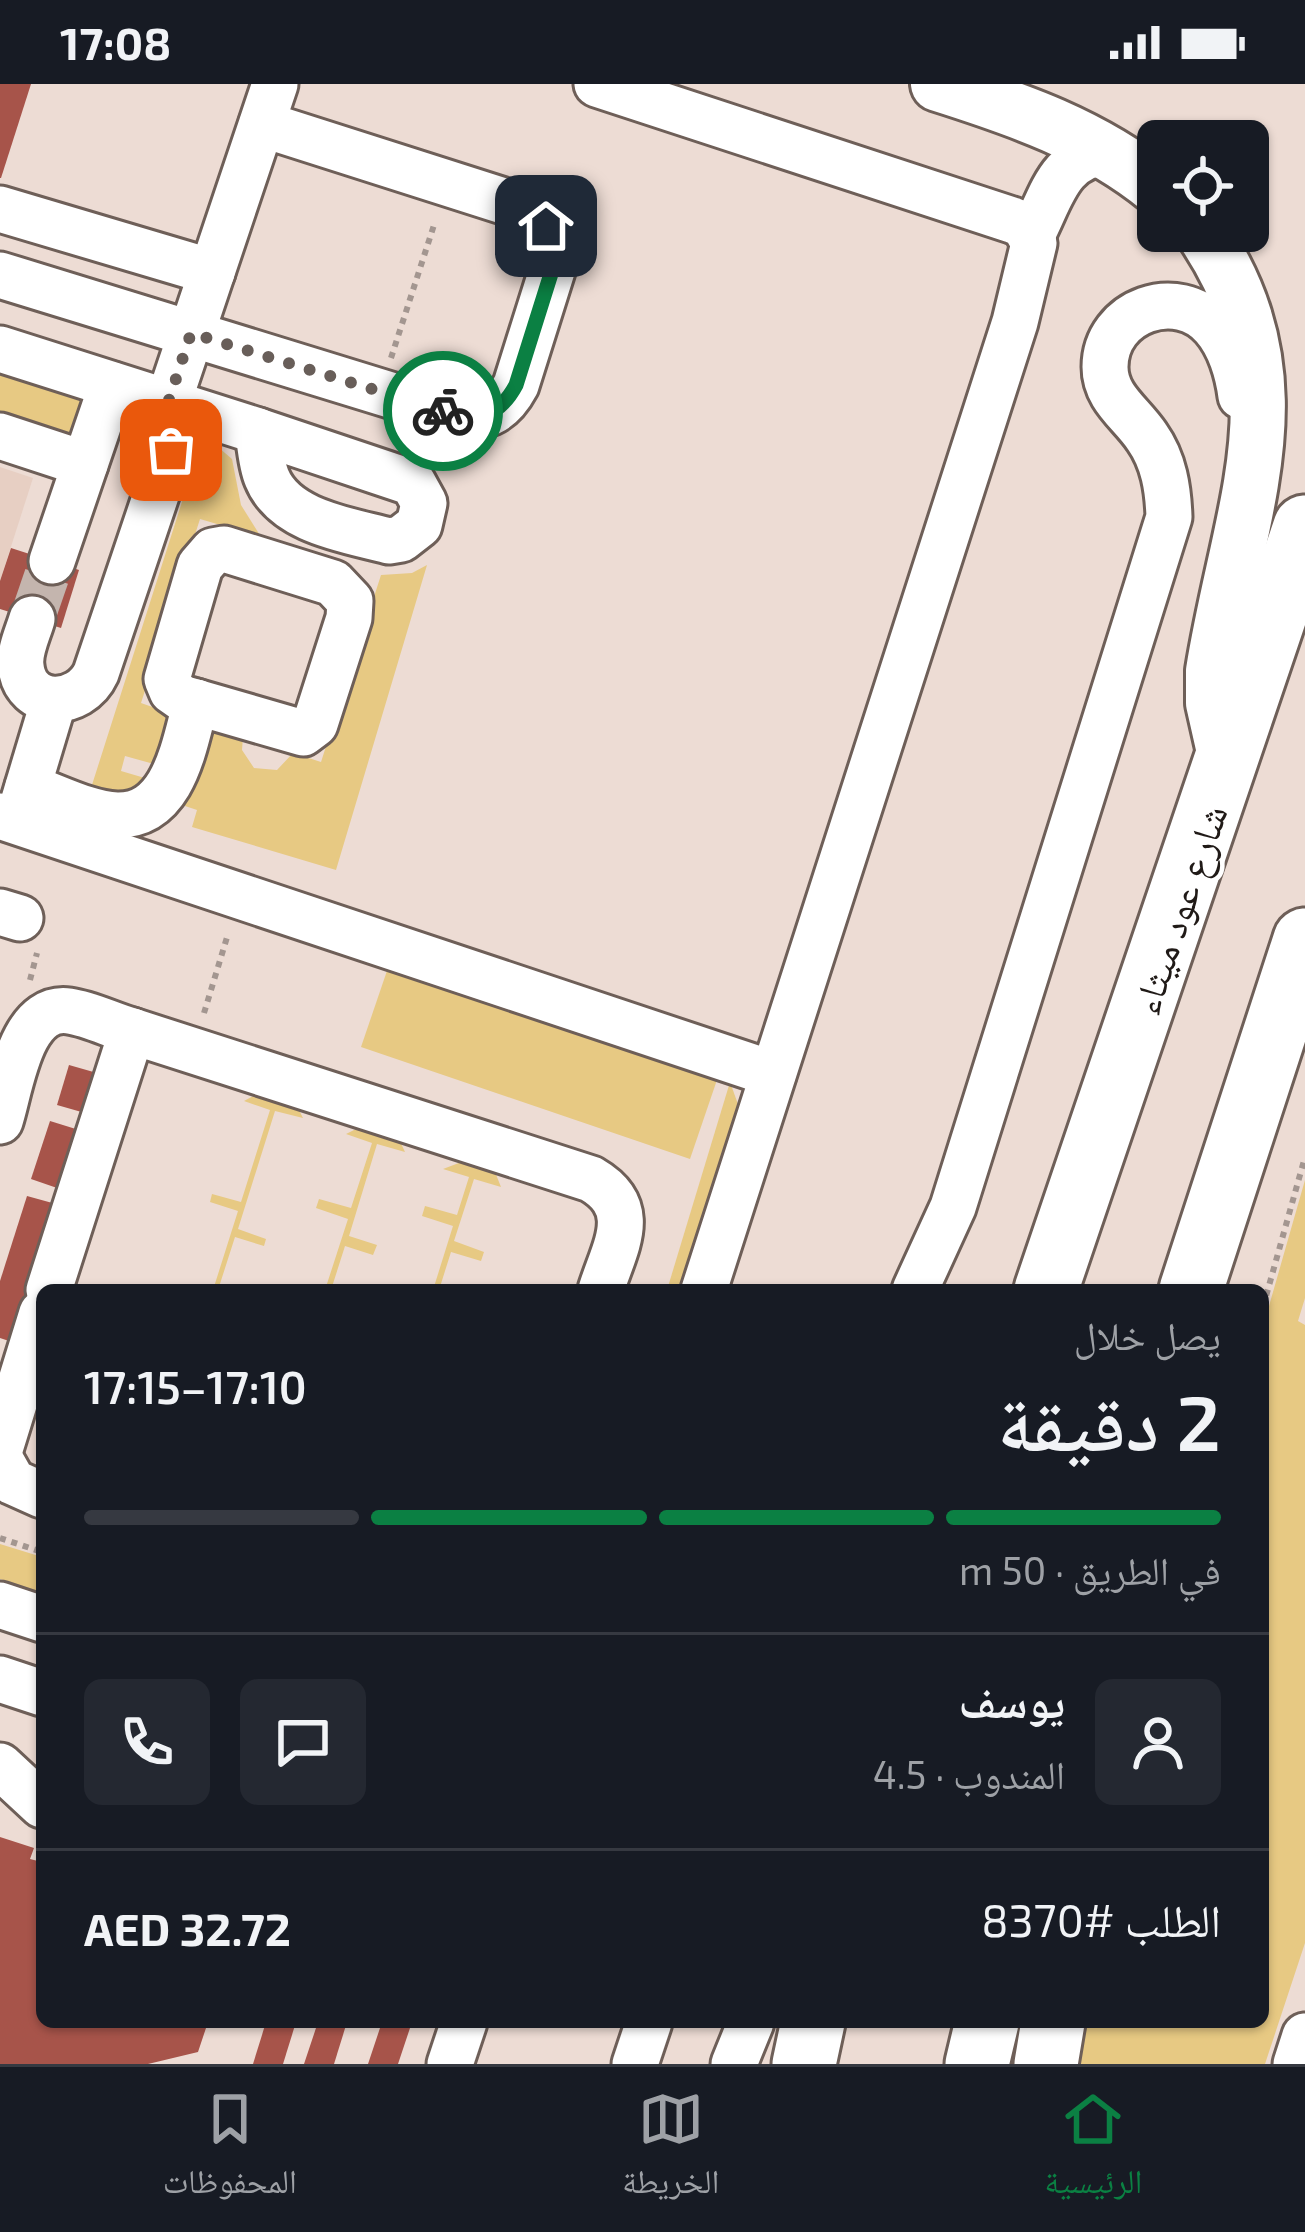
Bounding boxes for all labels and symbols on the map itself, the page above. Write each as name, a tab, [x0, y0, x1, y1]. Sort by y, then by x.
pin	[495, 175, 597, 277]
courier	[383, 351, 503, 471]
pin	[120, 399, 222, 501]
street label: شارع عود ميثاء	[1120, 798, 1239, 1021]

